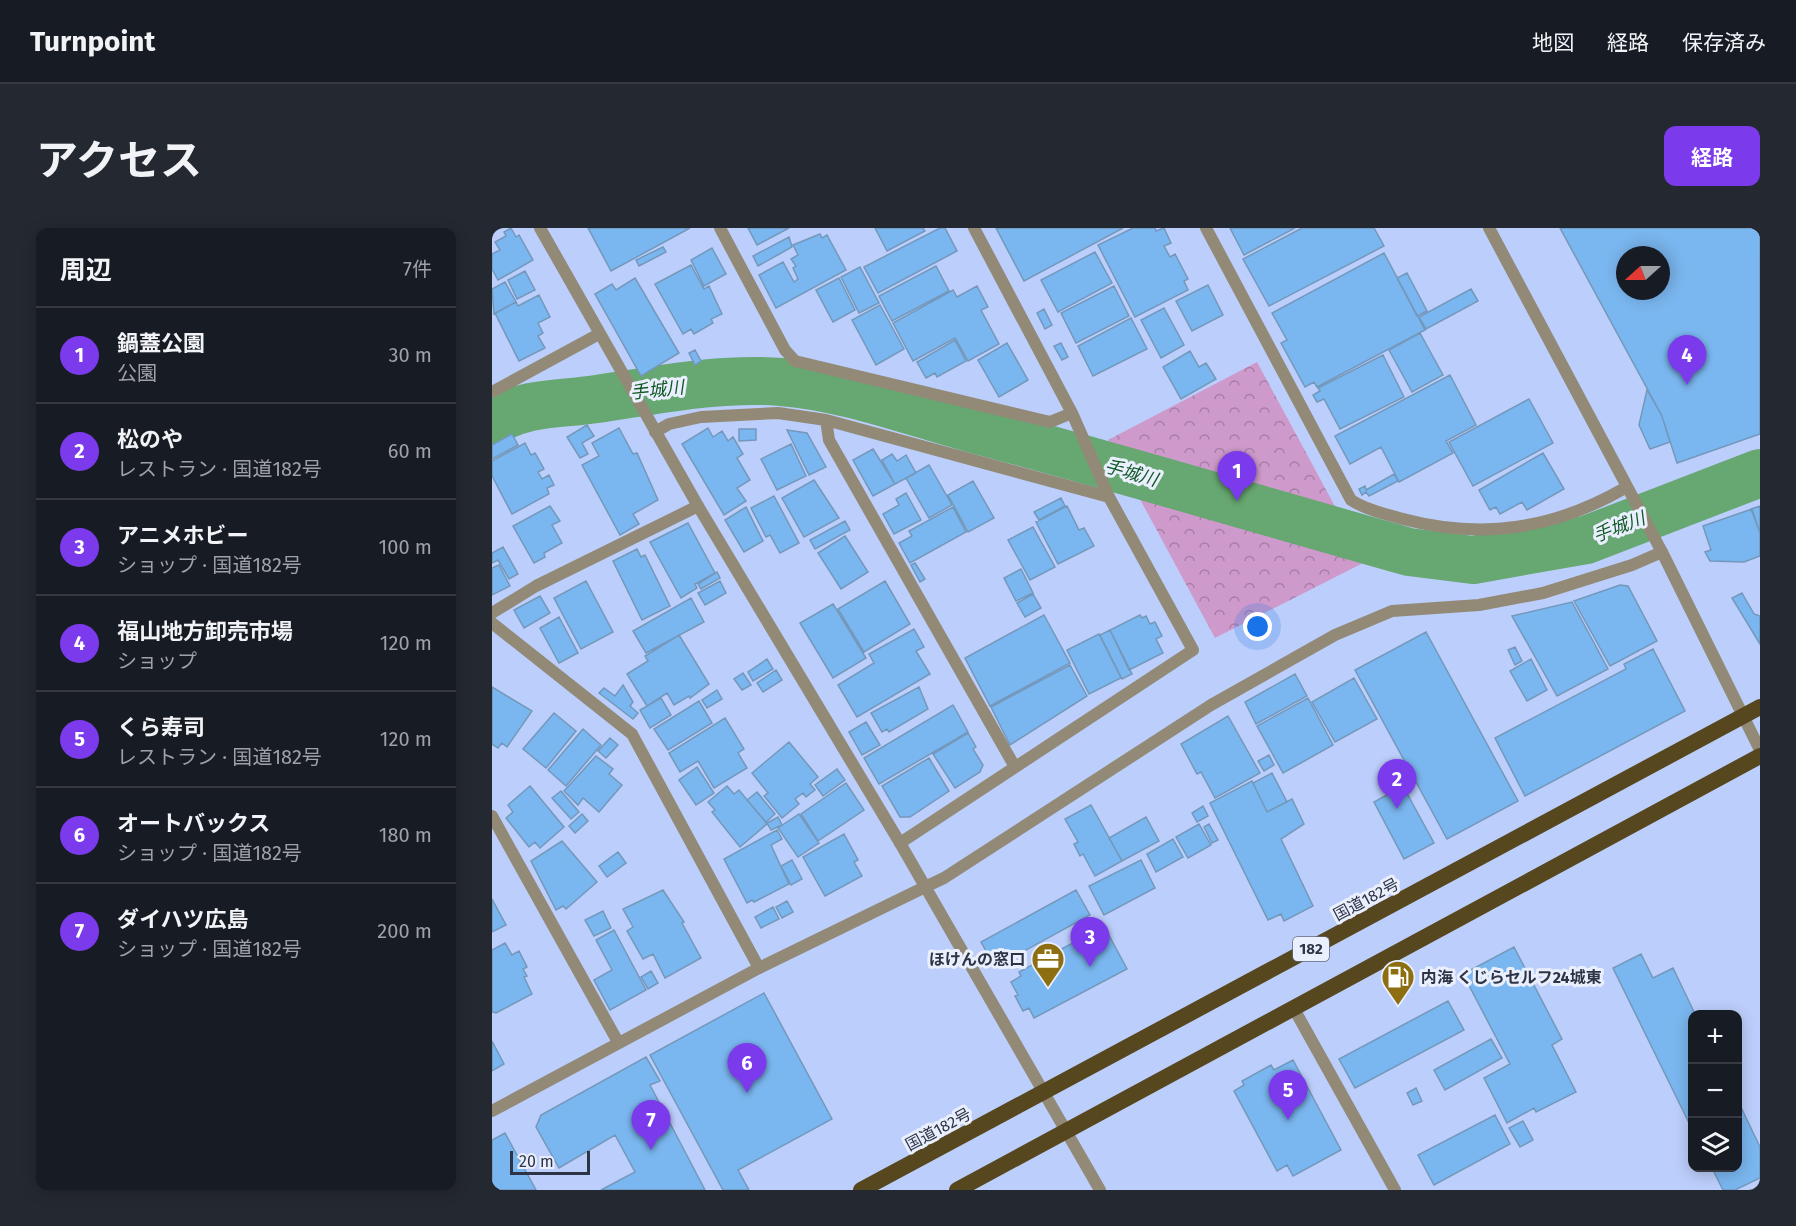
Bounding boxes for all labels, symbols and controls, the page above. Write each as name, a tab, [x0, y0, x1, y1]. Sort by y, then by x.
text: Turnpoint	[30, 25, 155, 58]
text: 地図	[1532, 30, 1574, 56]
text: 経路	[1607, 30, 1649, 56]
text: 保存済み	[1682, 30, 1766, 56]
button: 経路	[1664, 126, 1760, 186]
text: アクセス	[36, 136, 202, 186]
north arrow	[1616, 246, 1670, 300]
text: 周辺	[60, 255, 112, 286]
text: 7件	[403, 257, 432, 281]
text: 鍋蓋公園	[117, 330, 205, 357]
pin: 4	[1668, 336, 1706, 385]
text: 1	[75, 343, 84, 367]
text: 30 m	[388, 343, 432, 367]
text: 公園	[117, 361, 157, 385]
water label: 手城川	[629, 376, 687, 404]
text: 松のや	[117, 426, 183, 453]
text: 2	[74, 439, 85, 463]
text: 60 m	[388, 439, 432, 463]
pin: 1	[1218, 452, 1256, 501]
water label: 手城川	[1102, 455, 1162, 492]
text: レストラン · 国道182号	[117, 457, 322, 481]
water label: 手城川	[1590, 506, 1650, 547]
text: アニメホビー	[117, 522, 249, 549]
text: 3	[74, 535, 85, 559]
text: 100 m	[379, 535, 432, 559]
text: ショップ · 国道182号	[117, 553, 302, 577]
your location	[1243, 612, 1272, 641]
text: 福山地方卸売市場	[117, 618, 293, 645]
text: 4	[74, 631, 85, 655]
text: 120 m	[380, 631, 432, 655]
text: ショップ	[117, 649, 197, 673]
text: くら寿司	[117, 714, 205, 741]
text: 5	[74, 727, 85, 751]
text: 120 m	[380, 727, 432, 751]
text: レストラン · 国道182号	[117, 745, 322, 769]
pin: 2	[1378, 760, 1416, 809]
text: オートバックス	[117, 810, 270, 837]
text: 6	[74, 823, 85, 847]
text: 180 m	[379, 823, 432, 847]
text: ショップ · 国道182号	[117, 841, 302, 865]
street label: 国道182号	[1330, 874, 1402, 925]
text: ダイハツ広島	[117, 906, 249, 933]
pin: 3	[1070, 918, 1110, 967]
text: 7	[75, 919, 84, 943]
text: 200 m	[377, 919, 432, 943]
text: ショップ · 国道182号	[117, 937, 302, 961]
road number: 182	[1293, 937, 1329, 961]
office icon: ほけんの窓口	[1030, 941, 1066, 988]
place label: ほけんの窓口	[929, 950, 1025, 969]
fuel station icon: 内海 くじらセルフ24城東	[1380, 959, 1416, 1006]
place label: 内海 くじらセルフ24城東	[1421, 968, 1602, 987]
map controls	[1688, 1010, 1742, 1172]
button: +	[1688, 1010, 1742, 1064]
pin: 6	[728, 1044, 766, 1093]
button: −	[1688, 1064, 1742, 1118]
pin: 5	[1268, 1070, 1308, 1120]
pin: 7	[632, 1100, 670, 1150]
street label: 国道182号	[902, 1104, 974, 1155]
button: layers	[1688, 1118, 1742, 1172]
scale bar	[510, 1148, 590, 1176]
text: 20 m	[519, 1152, 554, 1171]

